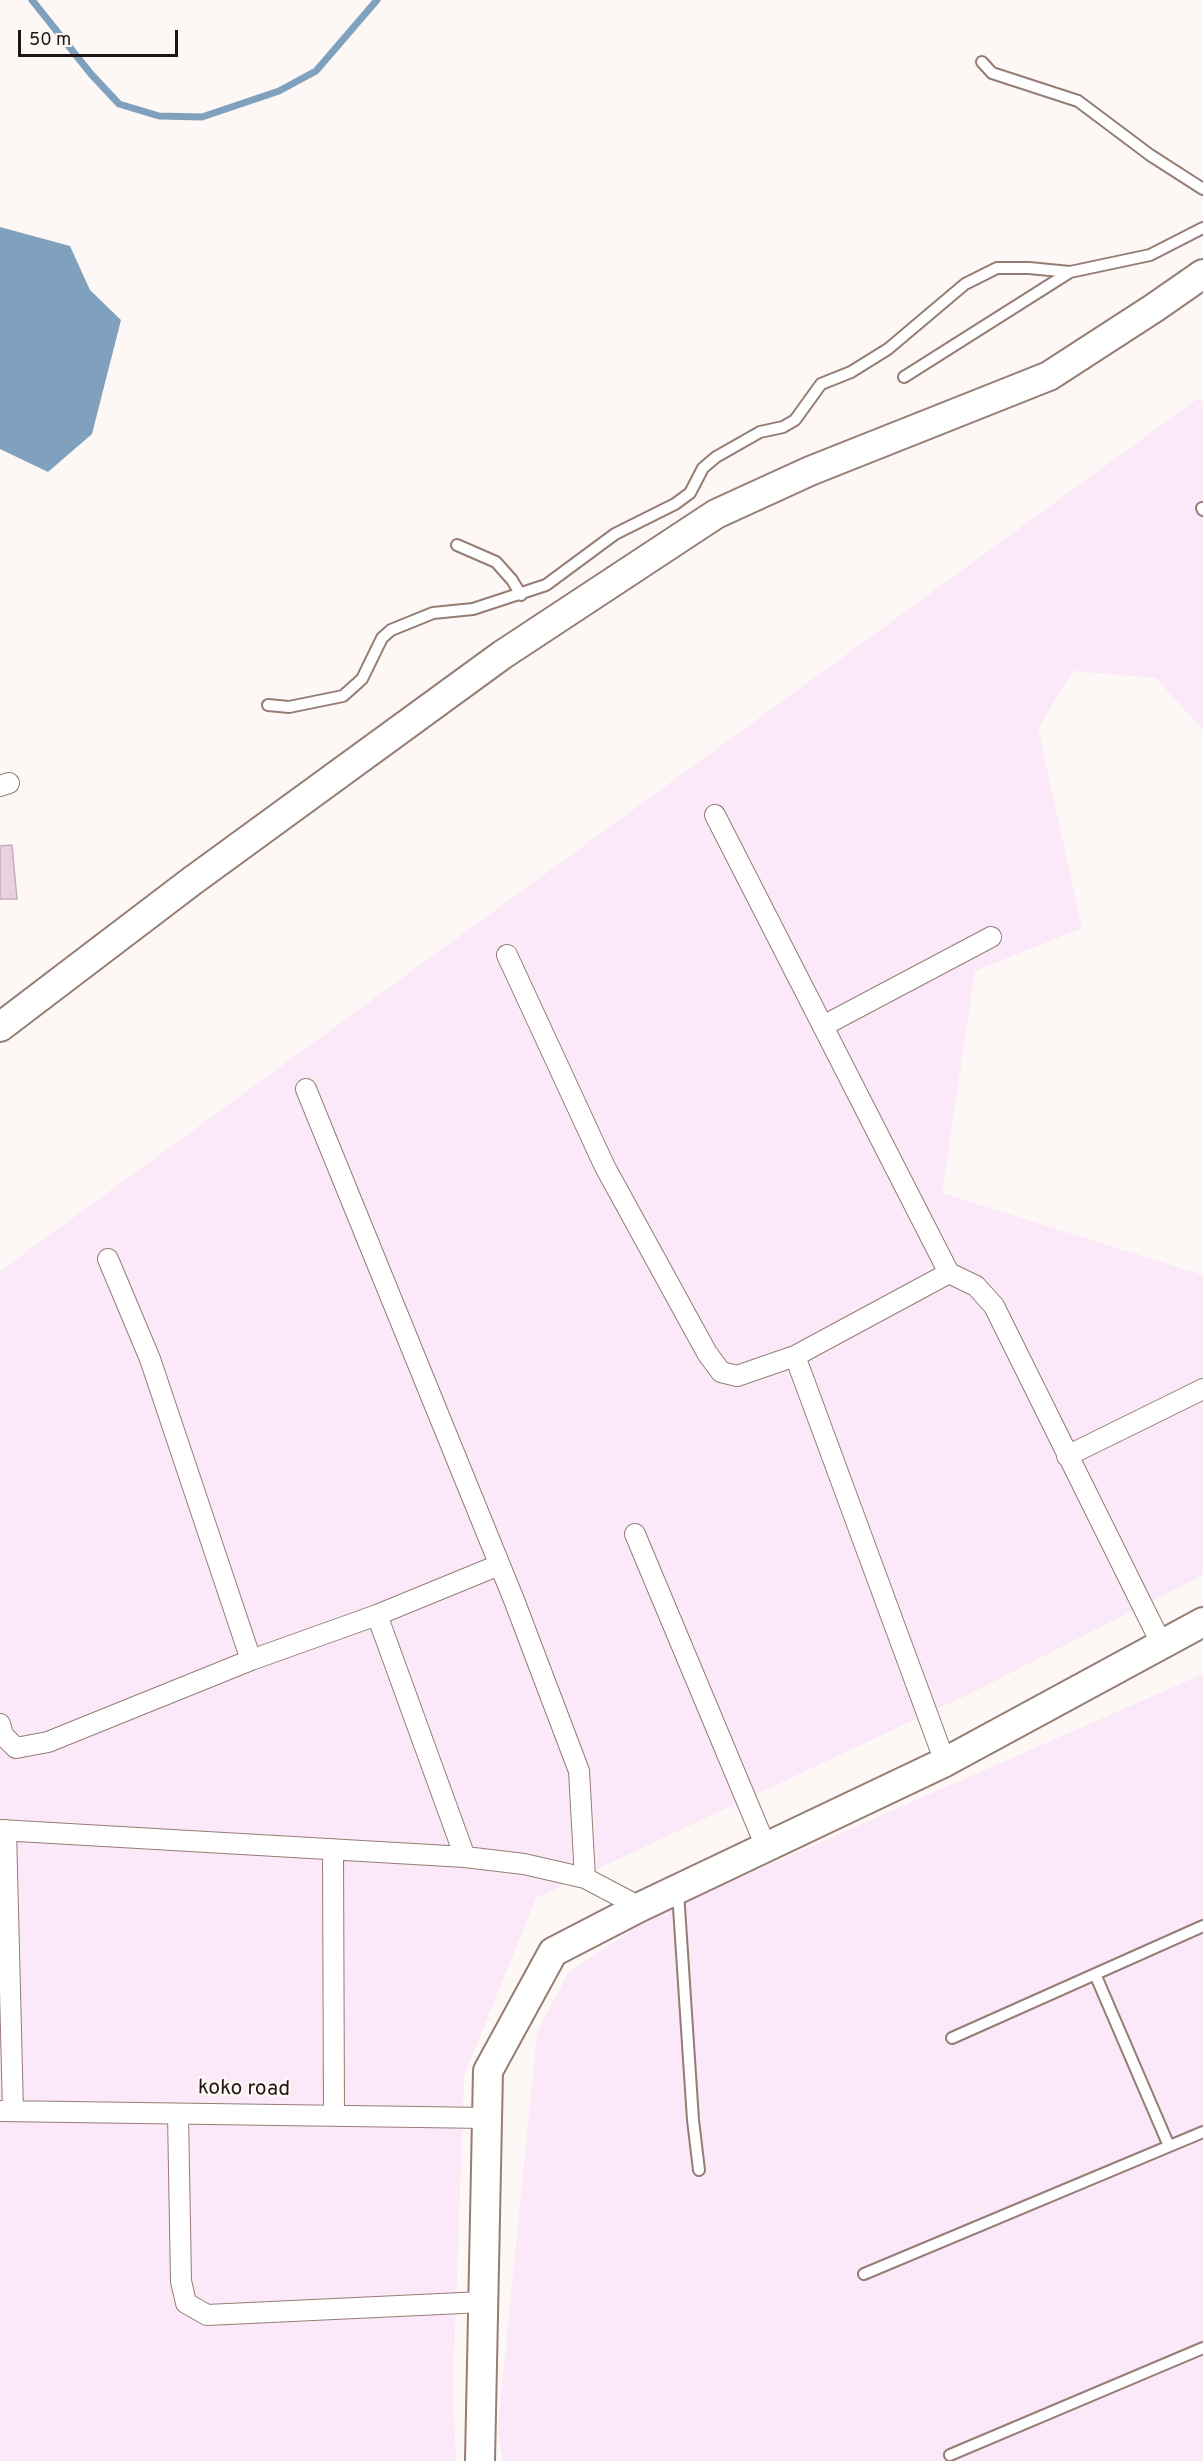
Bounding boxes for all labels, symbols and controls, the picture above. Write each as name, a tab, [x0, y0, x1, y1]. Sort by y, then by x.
scale bar	[21, 18, 182, 56]
text: 50 m	[29, 29, 71, 52]
street label: koko road	[198, 2077, 290, 2103]

